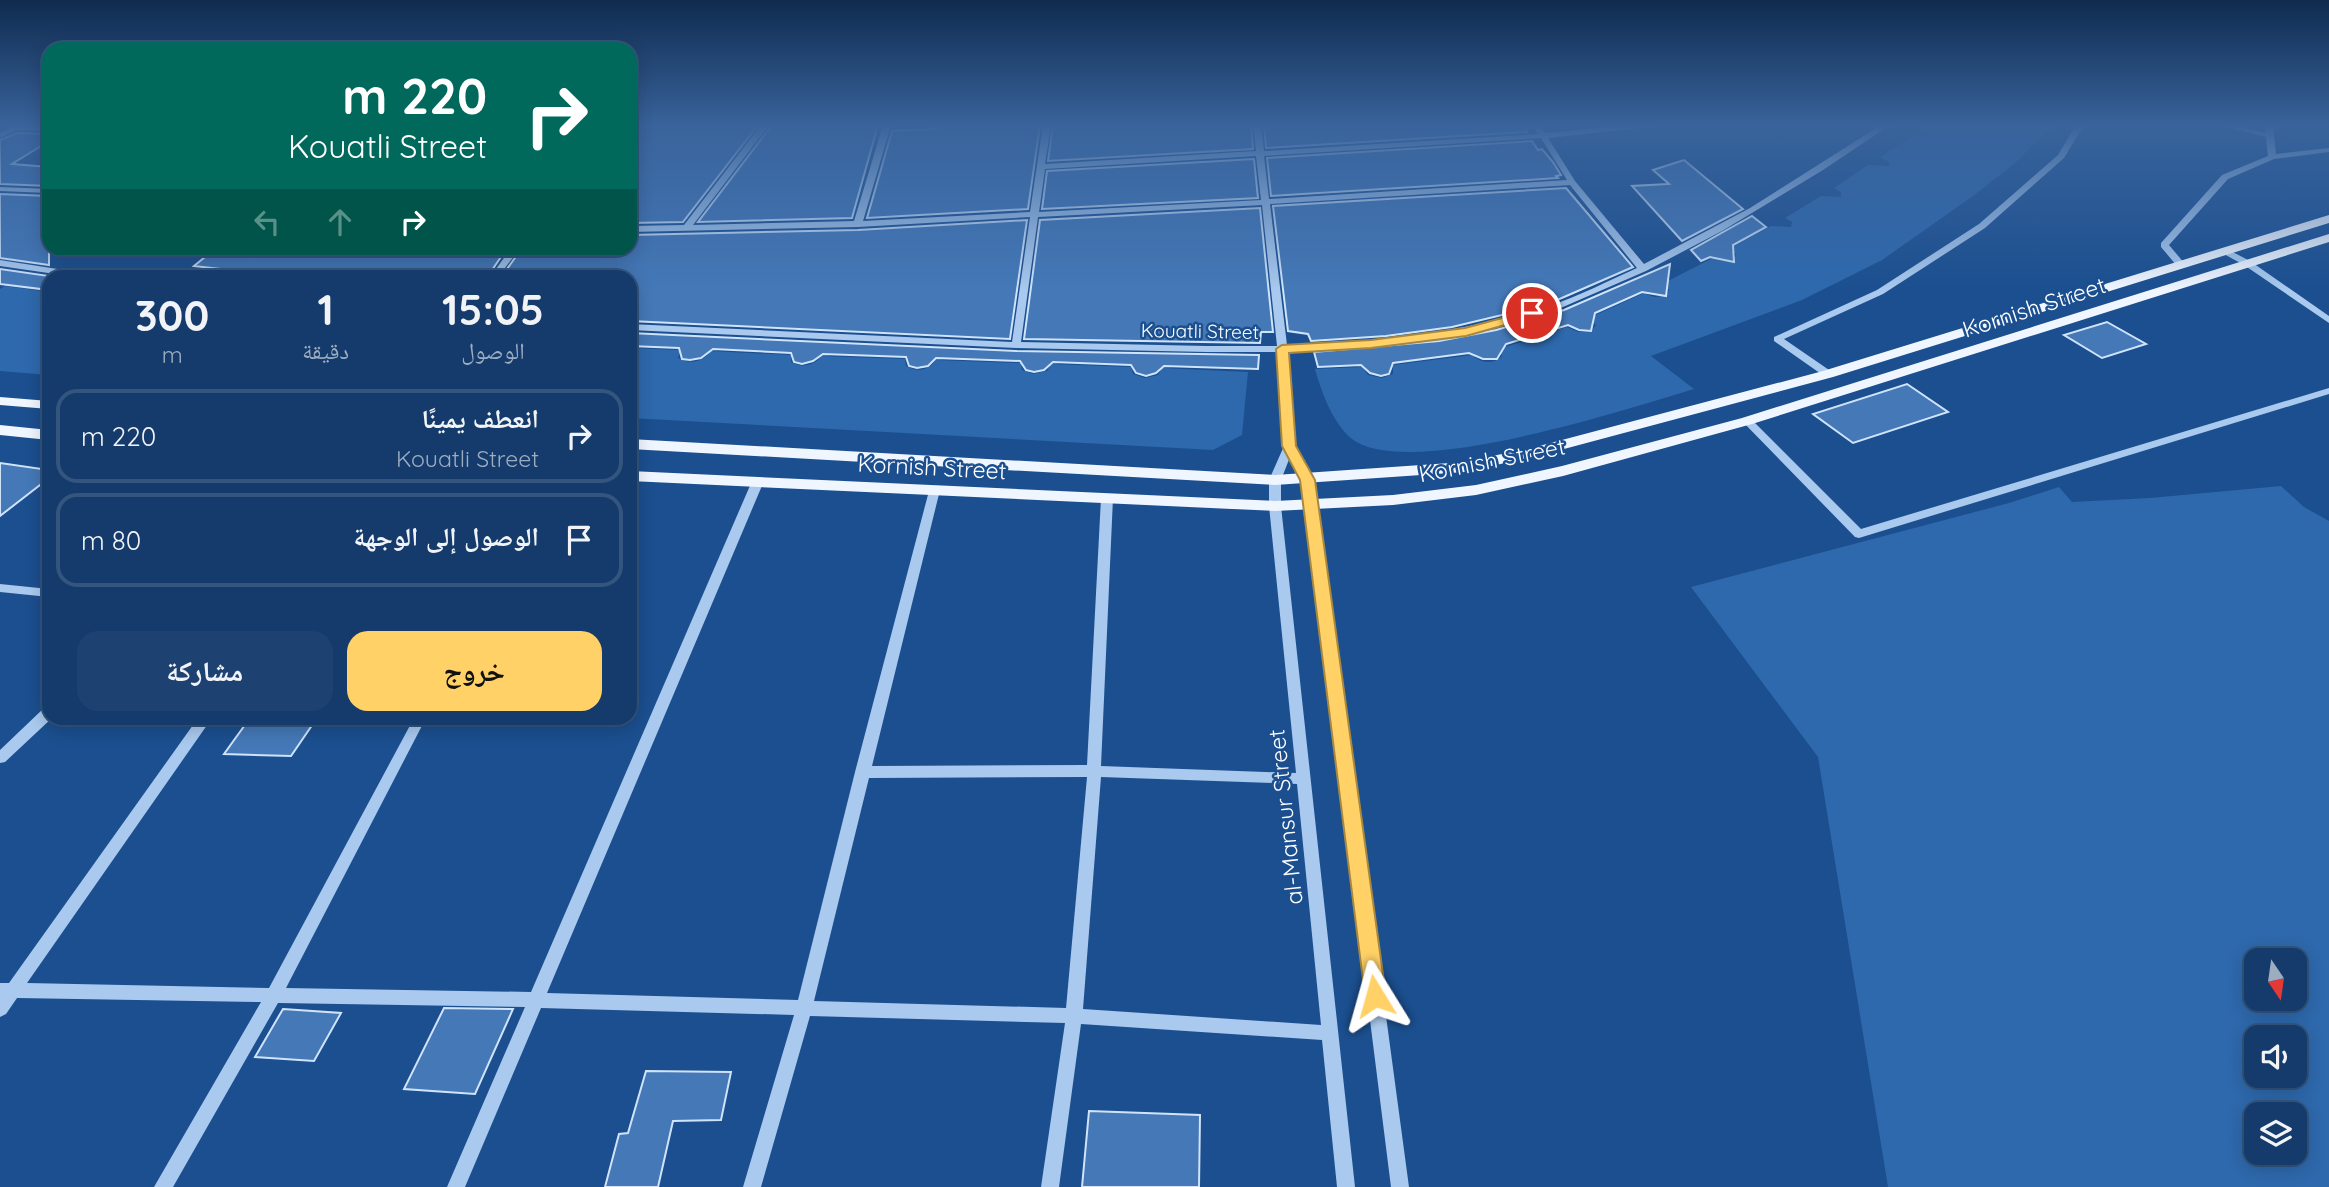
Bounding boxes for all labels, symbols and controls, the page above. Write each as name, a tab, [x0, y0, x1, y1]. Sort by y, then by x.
text: 220 m	[342, 65, 487, 126]
icon: right	[511, 70, 602, 161]
text: Kouatli Street	[288, 126, 487, 166]
icon: left	[248, 203, 286, 241]
icon: ahead	[321, 203, 359, 241]
icon: right	[394, 203, 432, 241]
street label: Kornish Street	[1959, 270, 2110, 344]
text: 1	[317, 283, 334, 336]
text: 15:05	[442, 283, 544, 336]
pin	[1502, 283, 1562, 343]
text: 300	[135, 289, 209, 342]
icon: arrive	[1513, 294, 1551, 332]
street label: Kouatli Street	[1141, 318, 1259, 344]
text: دقيقة	[302, 336, 349, 365]
text: الوصول	[461, 336, 525, 365]
text: m	[162, 340, 183, 369]
text: انعطف يمينًا	[421, 402, 539, 435]
icon: right	[560, 417, 598, 455]
text: 220 m	[81, 420, 156, 453]
street label: Kornish Street	[1416, 432, 1568, 488]
text: Kouatli Street	[396, 444, 539, 473]
street label: Kornish Street	[857, 449, 1007, 485]
text: الوصول إلى الوجهة	[353, 520, 539, 553]
icon: arrive	[560, 521, 598, 559]
text: 80 m	[81, 524, 141, 557]
button: مشاركة	[77, 631, 333, 711]
button: خروج	[347, 631, 602, 711]
street label: al-Mansur Street	[1261, 728, 1309, 906]
north arrow	[2244, 948, 2306, 1012]
map controls	[2244, 948, 2307, 1165]
position arrow	[1338, 959, 1412, 1033]
button: sound	[2244, 1025, 2307, 1088]
button: layers	[2244, 1102, 2307, 1165]

